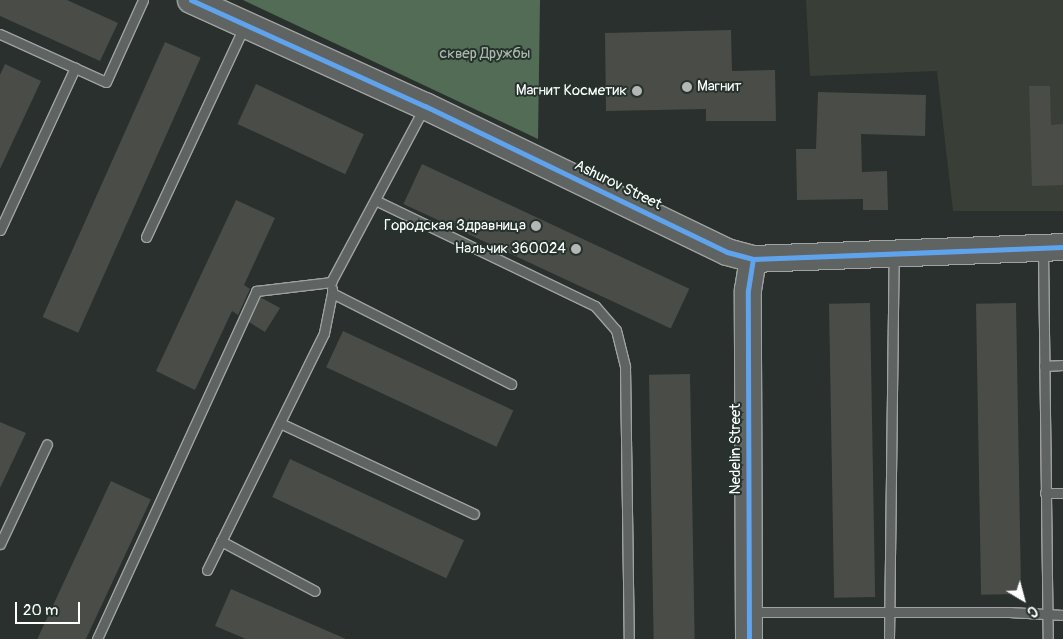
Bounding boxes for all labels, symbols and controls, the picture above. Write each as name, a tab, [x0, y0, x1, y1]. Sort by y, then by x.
park label: сквер Дружбы	[440, 45, 530, 63]
place label: Магнит	[697, 78, 742, 96]
marker: Магнит	[681, 81, 693, 93]
place label: Магнит Косметик	[516, 82, 627, 100]
marker: Магнит Косметик	[631, 85, 643, 97]
street label: Ashurov Street	[571, 156, 665, 214]
place label: Городская Здравница	[384, 217, 526, 235]
marker: Городская Здравница	[530, 220, 542, 232]
place label: Нальчик 360024	[455, 240, 566, 258]
marker: Нальчик 360024	[570, 243, 582, 255]
street label: Nedelin Street	[727, 404, 745, 494]
north arrow	[998, 574, 1048, 624]
scale bar	[18, 592, 82, 624]
text: 20 m	[23, 601, 58, 620]
text: С	[1024, 602, 1041, 621]

